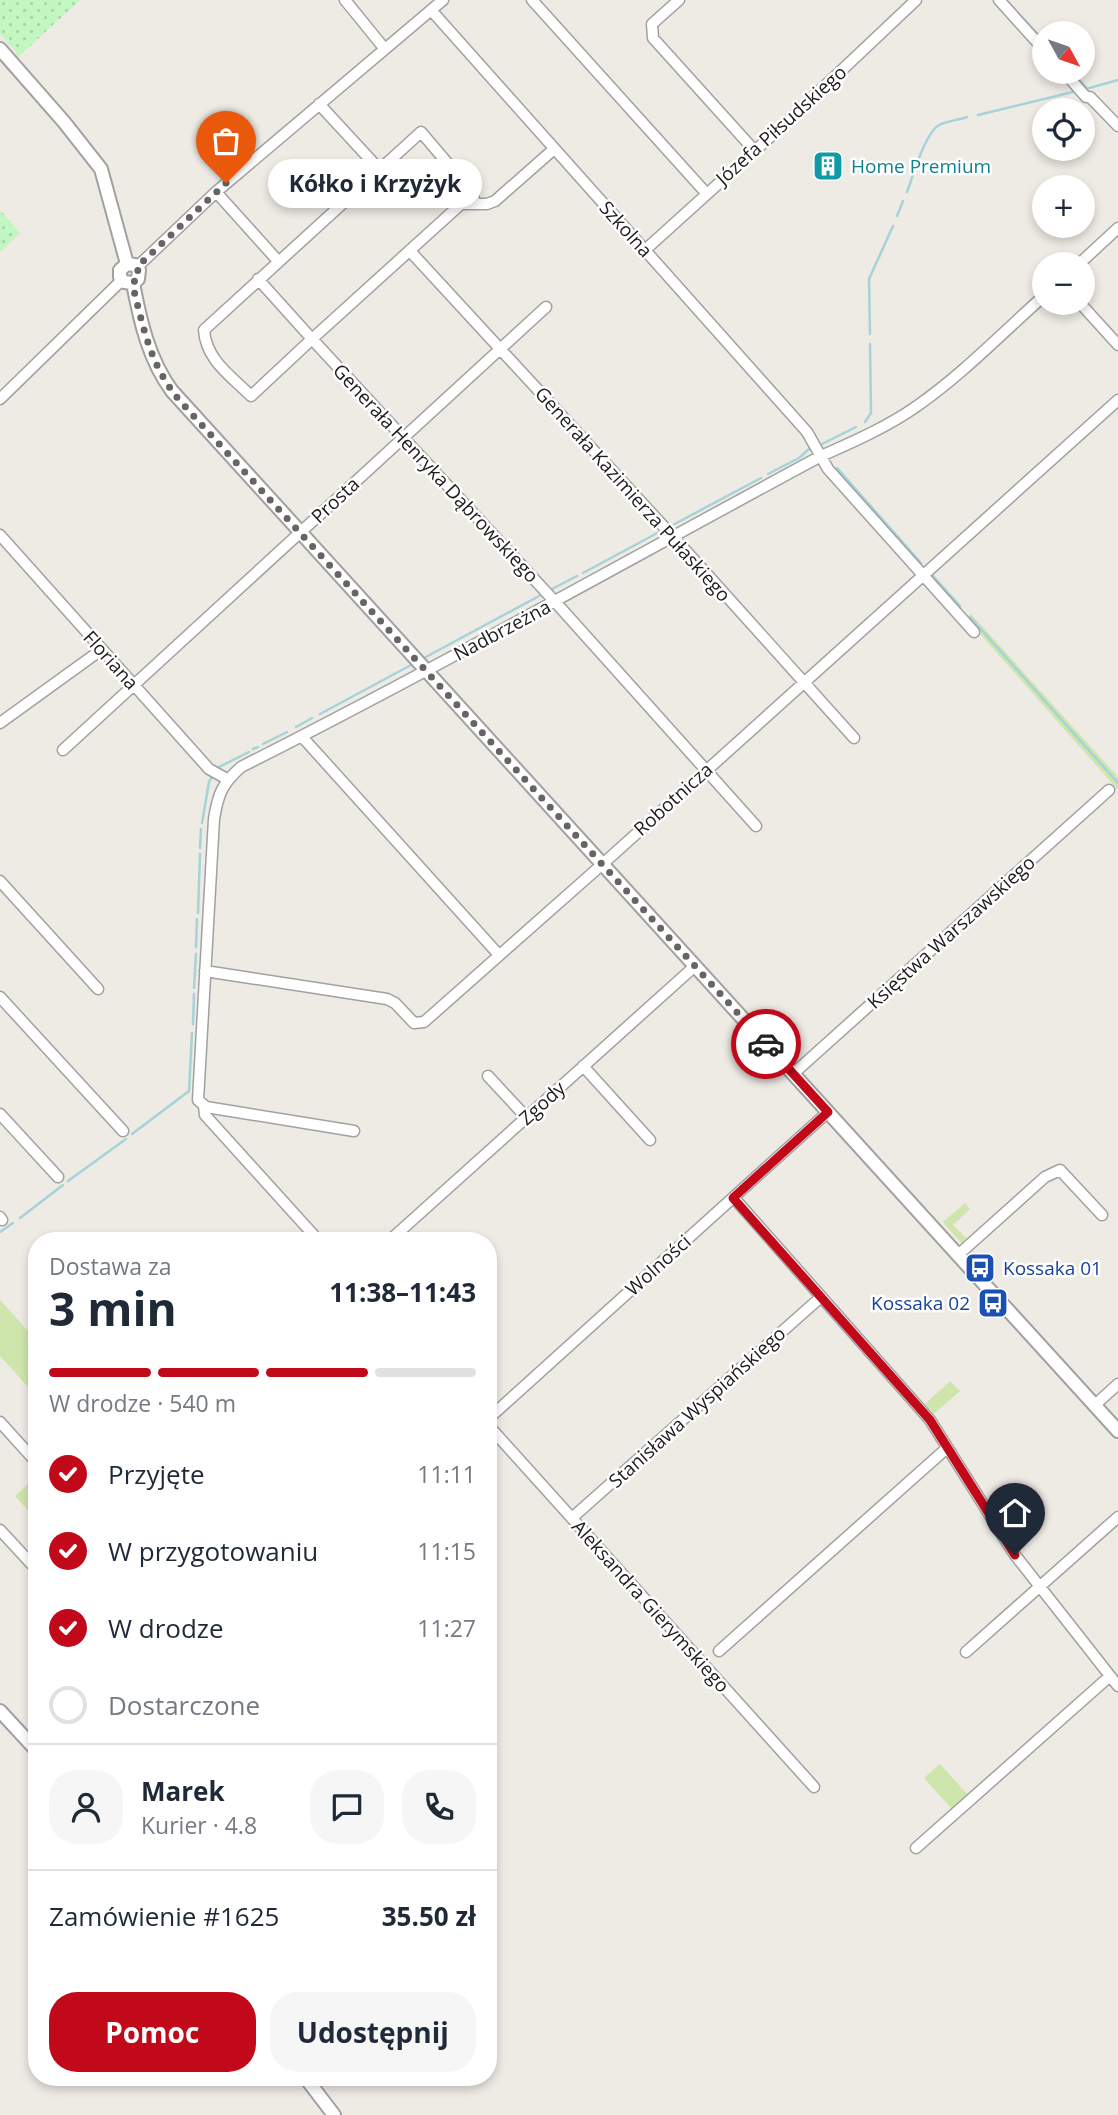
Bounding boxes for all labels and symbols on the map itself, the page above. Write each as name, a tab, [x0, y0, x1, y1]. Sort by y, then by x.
north arrow	[1032, 21, 1096, 84]
street label: Józefa Piłsudskiego	[709, 59, 852, 192]
pin	[196, 111, 256, 183]
building icon: Home Premium	[811, 149, 845, 183]
place label: Home Premium	[851, 153, 991, 179]
callout: Kółko i Krzyżyk	[268, 158, 481, 208]
street label: Szkolna	[594, 195, 658, 263]
street label: Generała Henryka Dąbrowskiego	[327, 358, 545, 588]
street label: Generała Kazimierza Pułaskiego	[529, 381, 737, 607]
street label: Prosta	[305, 471, 365, 529]
street label: Nadbrzeżna	[449, 594, 555, 666]
street label: Floriana	[77, 625, 145, 695]
street label: Robotnicza	[628, 757, 718, 841]
street label: Księstwa Warszawskiego	[861, 850, 1041, 1014]
courier	[731, 1009, 801, 1079]
street label: Zgody	[513, 1075, 571, 1131]
street label: Wolności	[620, 1229, 696, 1301]
bus stop icon: Kossaka 01	[963, 1251, 997, 1285]
place label: Kossaka 01	[1003, 1255, 1102, 1281]
bus stop icon: Kossaka 02	[976, 1286, 1010, 1320]
place label: Kossaka 02	[871, 1290, 970, 1316]
street label: Stanisława Wyspiańskiego	[603, 1320, 791, 1494]
pin	[985, 1483, 1045, 1555]
street label: Aleksandra Gierymskiego	[566, 1514, 736, 1698]

